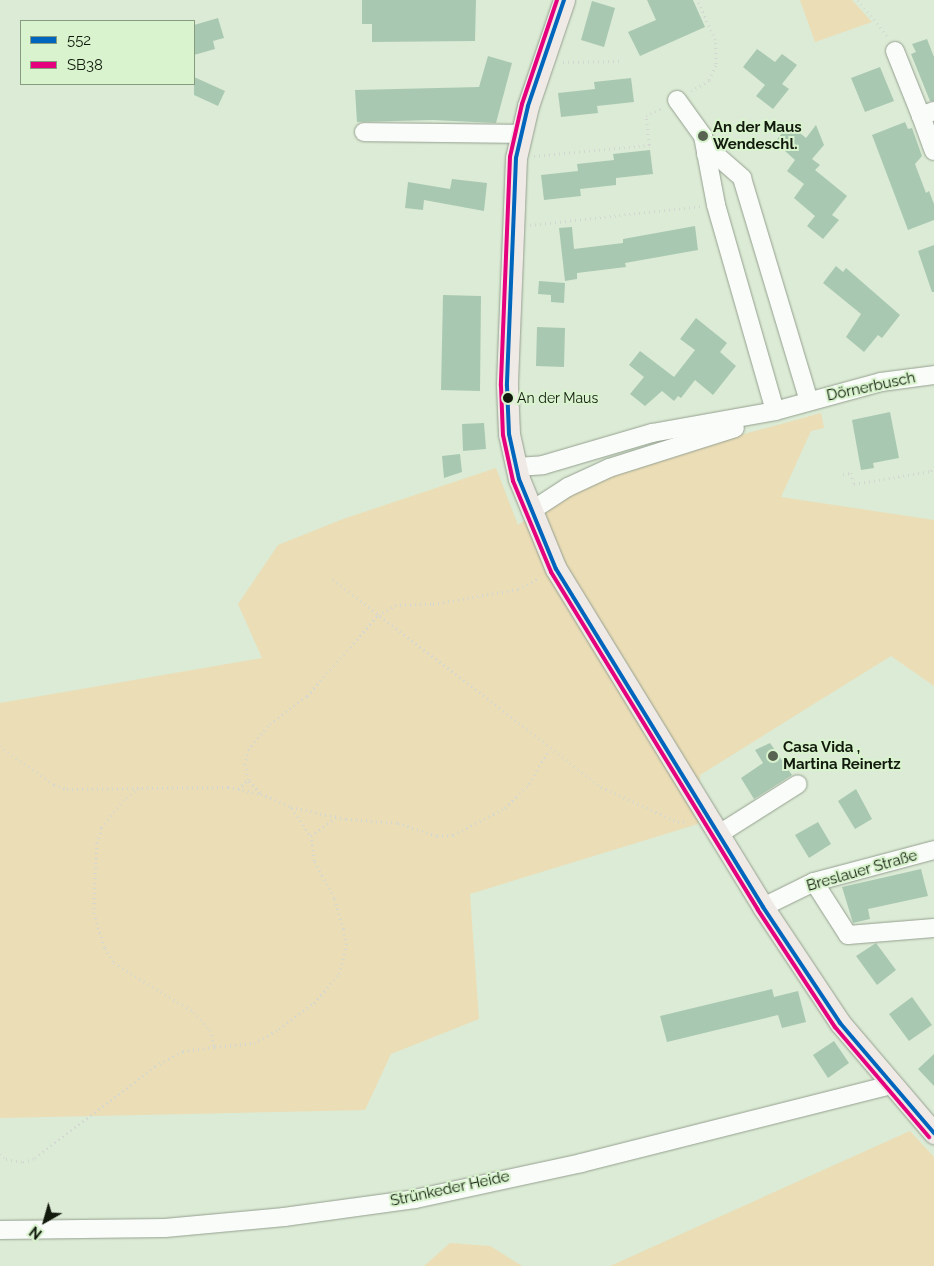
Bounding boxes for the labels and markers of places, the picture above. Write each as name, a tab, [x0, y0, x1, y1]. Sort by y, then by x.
place label: An der Maus Wendeschl.	[713, 118, 802, 153]
marker: An der Maus Wendeschl.	[697, 130, 709, 142]
place label: An der Maus	[517, 390, 599, 406]
marker: An der Maus	[503, 393, 513, 403]
place label: Casa Vida , Martina Reinertz	[783, 738, 901, 773]
marker: Casa Vida , Martina Reinertz	[767, 750, 779, 762]

